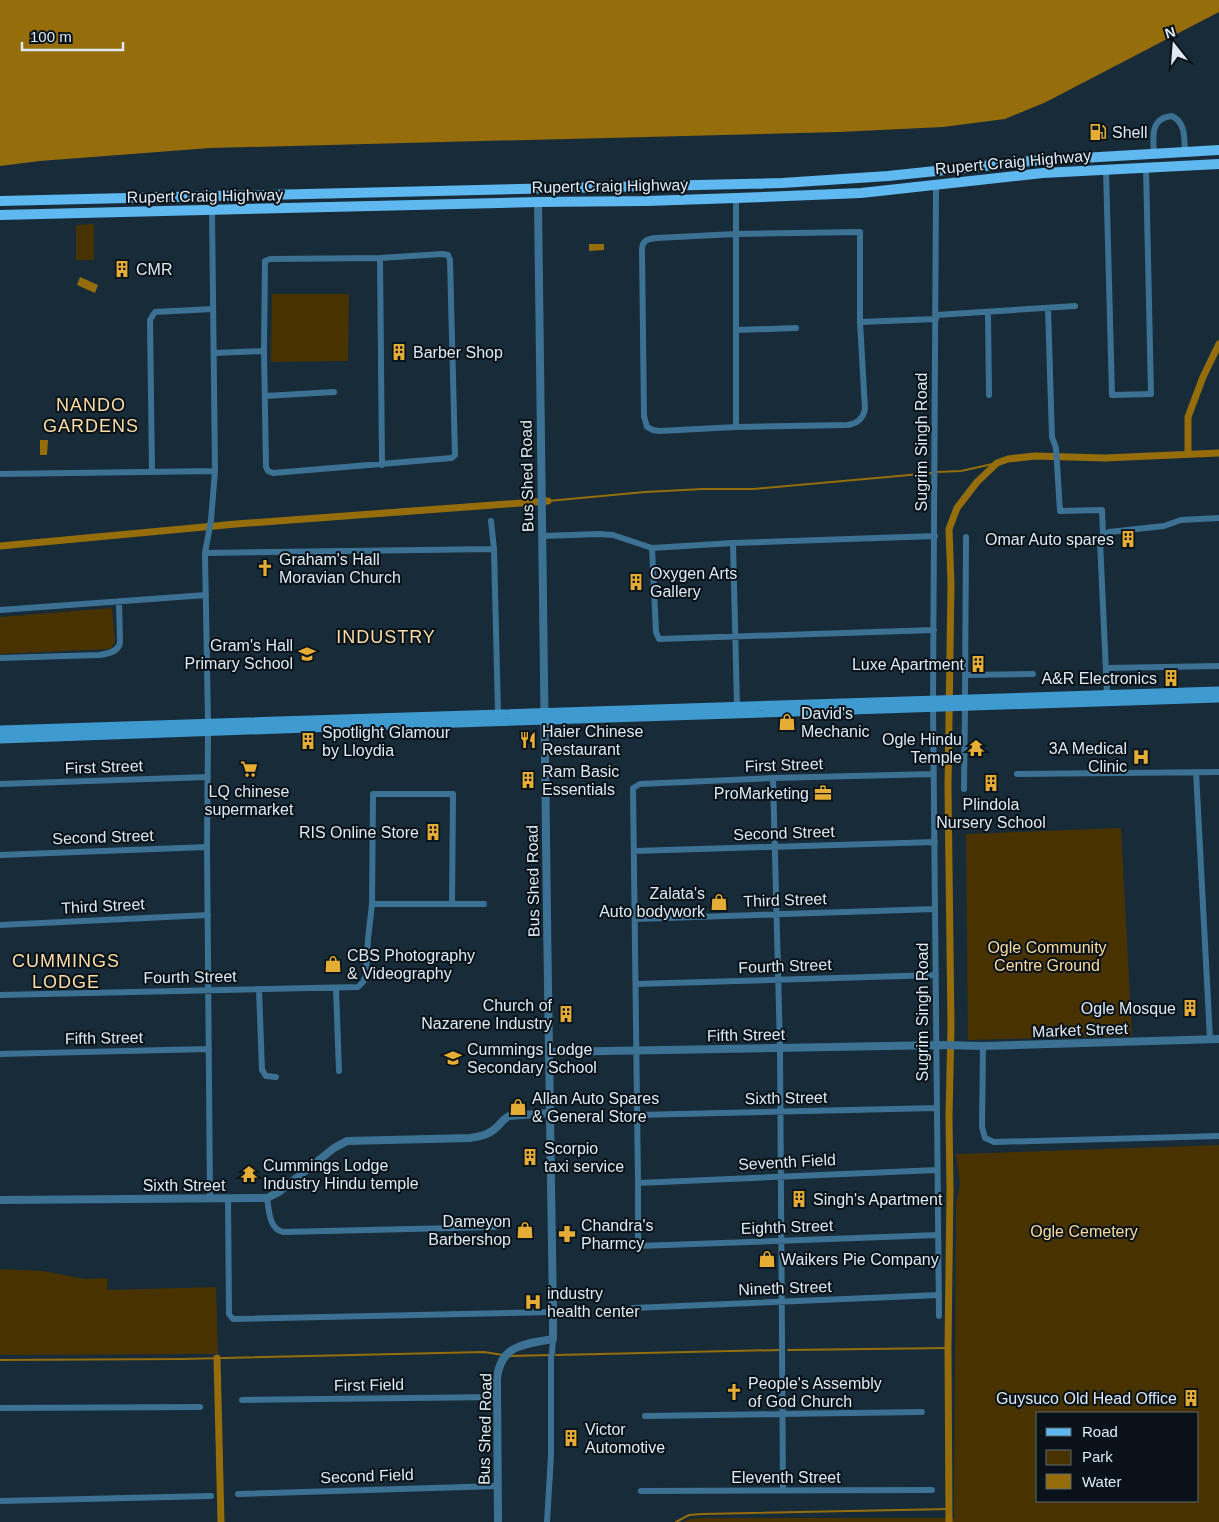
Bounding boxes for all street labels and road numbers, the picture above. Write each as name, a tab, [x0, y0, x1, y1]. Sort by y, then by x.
street label: Rupert Craig Highway	[934, 147, 1092, 177]
street label: Rupert Craig Highway	[532, 176, 688, 196]
street label: Rupert Craig Highway	[127, 186, 283, 206]
street label: Sugrim Singh Road	[913, 373, 930, 511]
street label: Bus Shed Road	[518, 420, 536, 532]
street label: First Street	[745, 755, 824, 775]
street label: First Street	[65, 757, 144, 777]
street label: Second Street	[733, 823, 836, 843]
street label: Bus Shed Road	[524, 825, 542, 937]
street label: Second Street	[52, 827, 155, 847]
street label: Third Street	[743, 890, 828, 910]
street label: Third Street	[61, 895, 146, 917]
street label: Sugrim Singh Road	[914, 943, 931, 1081]
street label: Fourth Street	[738, 956, 833, 976]
street label: Fourth Street	[143, 968, 237, 986]
street label: Market Street	[1032, 1020, 1129, 1040]
street label: Fifth Street	[707, 1026, 786, 1044]
street label: Fifth Street	[65, 1029, 144, 1047]
street label: Sixth Street	[745, 1089, 828, 1107]
street label: Seventh Field	[738, 1151, 836, 1173]
street label: Sixth Street	[143, 1177, 226, 1194]
street label: Eighth Street	[740, 1217, 834, 1237]
street label: Nineth Street	[738, 1278, 833, 1298]
street label: Bus Shed Road	[476, 1373, 494, 1485]
street label: First Field	[334, 1376, 404, 1394]
street label: Second Field	[320, 1466, 414, 1486]
street label: Eleventh Street	[731, 1469, 841, 1486]

